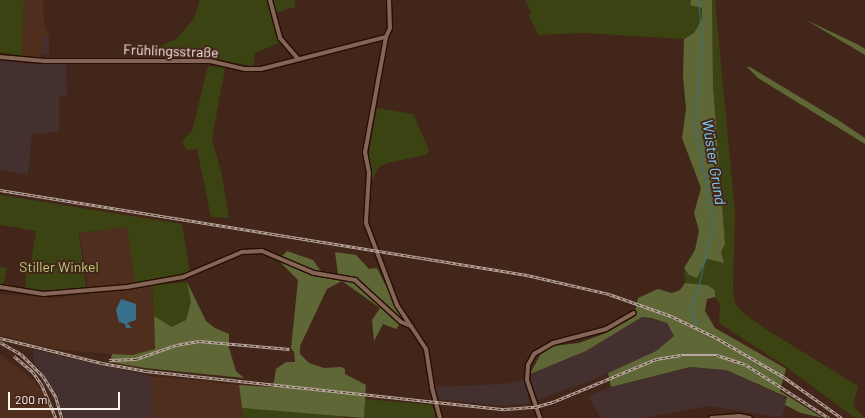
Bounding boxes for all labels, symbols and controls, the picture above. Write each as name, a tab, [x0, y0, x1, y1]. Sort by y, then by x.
street label: Frühlingsstraße	[123, 41, 219, 61]
water label: Wüster Grund	[698, 118, 730, 206]
park label: Stiller Winkel	[19, 259, 99, 275]
scale bar	[10, 384, 122, 410]
text: 200 m	[15, 392, 47, 406]

